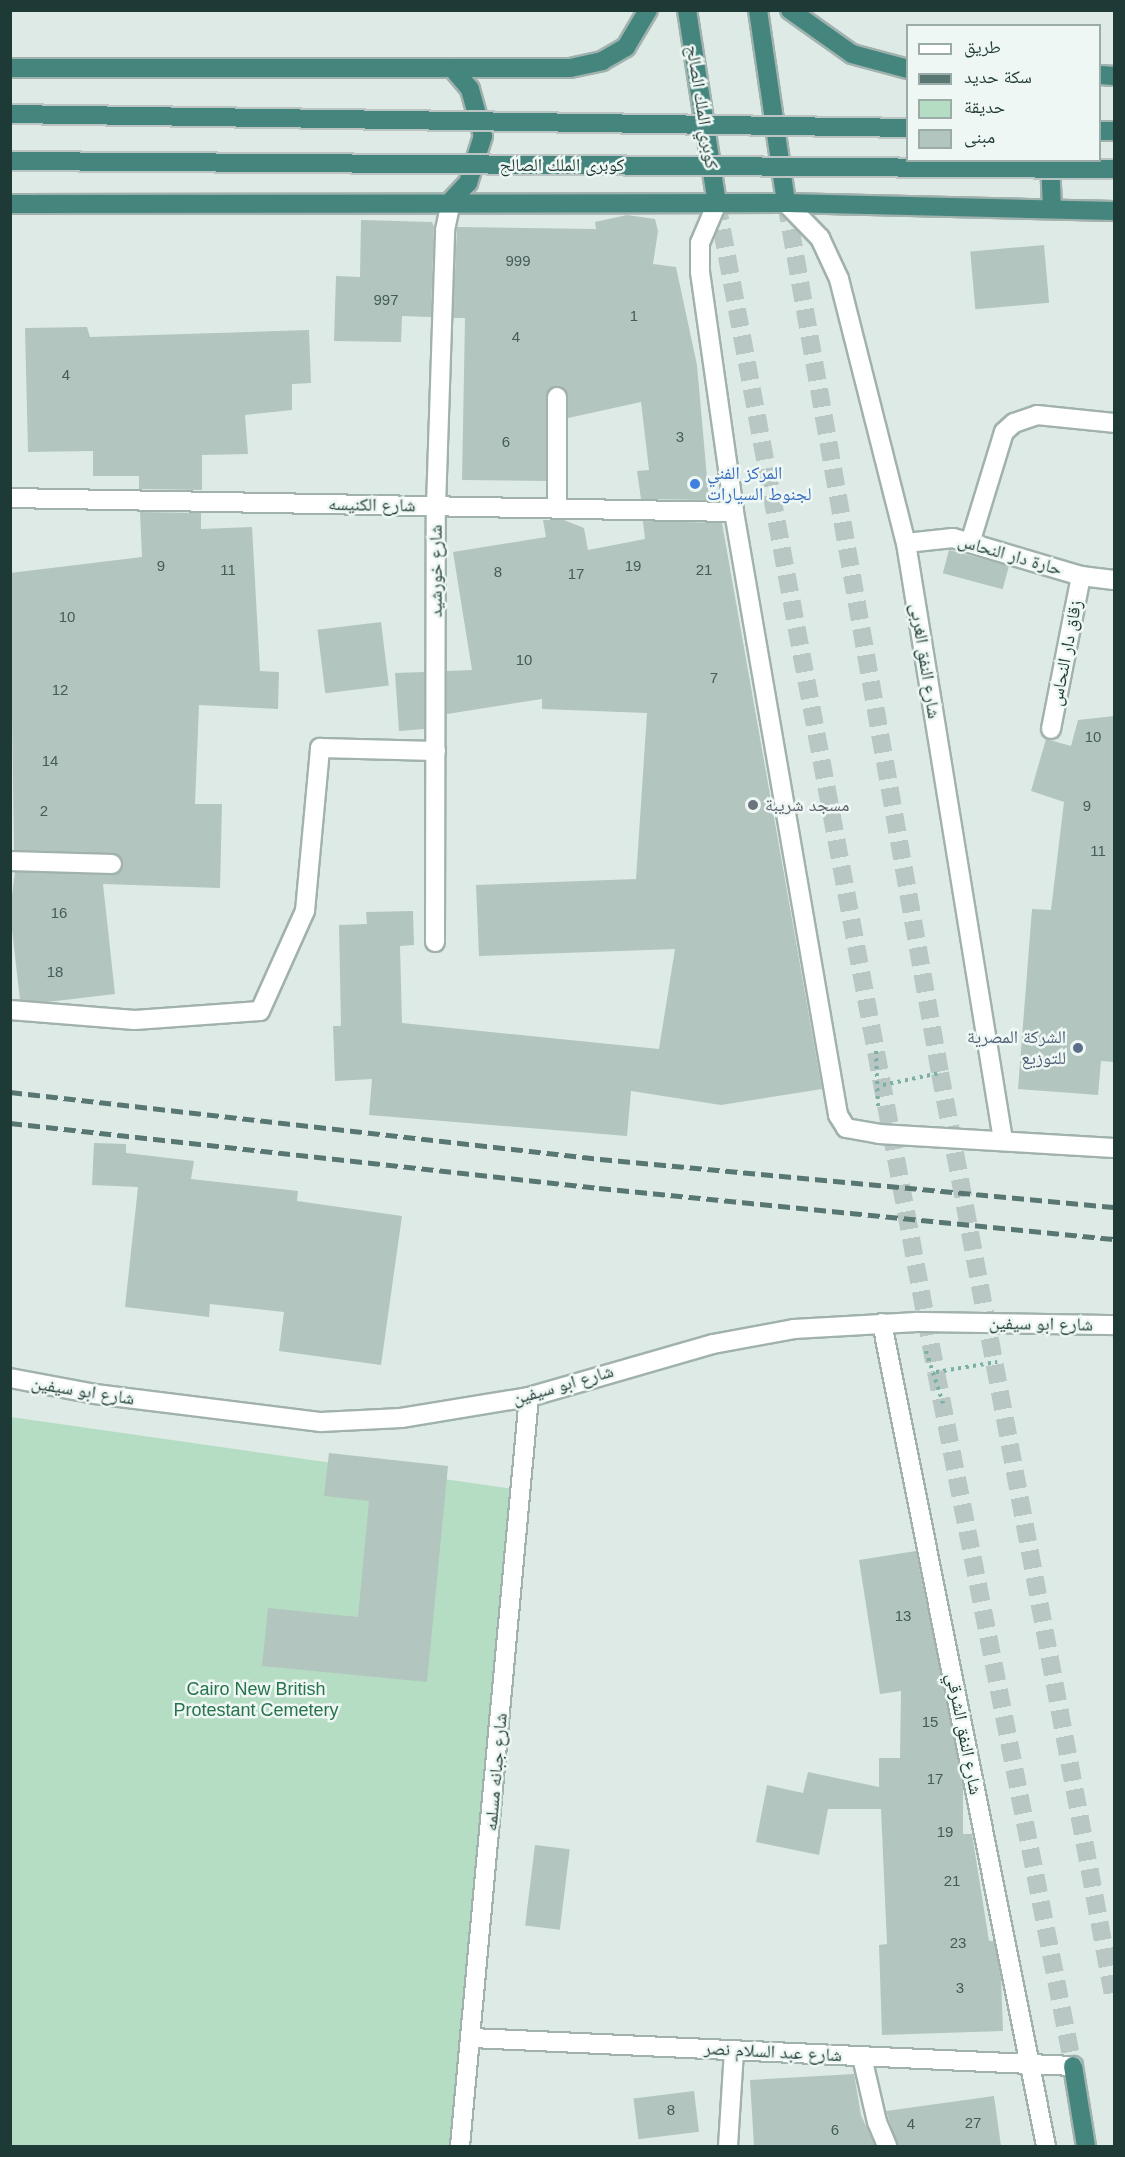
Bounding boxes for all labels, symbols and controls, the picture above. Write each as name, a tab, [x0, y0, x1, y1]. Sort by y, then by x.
legend	[906, 24, 1101, 162]
text: طريق	[964, 37, 1001, 57]
street label: كوبري الملك الصالح	[682, 44, 722, 170]
text: سكة حديد	[964, 67, 1032, 87]
text: حديقة	[964, 97, 1005, 117]
text: مبنى	[964, 127, 995, 147]
street label: كوبرى الملك الصالح	[500, 154, 624, 176]
house number: 999	[505, 252, 531, 270]
house number: 997	[373, 291, 399, 309]
house number: 1	[630, 307, 638, 325]
house number: 4	[512, 328, 520, 346]
house number: 4	[62, 366, 70, 384]
house number: 3	[676, 428, 684, 446]
house number: 6	[502, 433, 510, 451]
place label: المركز الفني لجنوط السيارات	[707, 463, 812, 506]
marker: المركز الفني لجنوط السيارات	[688, 477, 702, 491]
street label: شارع الكنيسه	[328, 493, 416, 517]
street label: شارع خورشيد	[425, 525, 447, 617]
street label: حارة دار النحاس	[956, 530, 1064, 580]
house number: 9	[157, 557, 165, 575]
house number: 19	[625, 557, 641, 575]
house number: 11	[220, 561, 236, 579]
house number: 21	[696, 561, 712, 579]
house number: 8	[494, 563, 502, 581]
house number: 17	[568, 565, 584, 583]
street label: زقاق دار النحاس	[1045, 598, 1087, 708]
street label: شارع النفق الغربى	[905, 602, 945, 720]
house number: 10	[59, 608, 75, 626]
house number: 10	[516, 651, 532, 669]
house number: 7	[710, 669, 718, 687]
house number: 12	[52, 681, 68, 699]
house number: 10	[1085, 728, 1101, 746]
house number: 14	[42, 752, 58, 770]
place label: مسجد شريبة	[765, 794, 849, 816]
house number: 9	[1083, 797, 1091, 815]
marker: مسجد شريبة	[746, 798, 760, 812]
house number: 2	[40, 802, 48, 820]
house number: 11	[1090, 842, 1106, 860]
house number: 16	[51, 904, 67, 922]
house number: 18	[47, 963, 63, 981]
place label: الشركة المصرية للتوزيع	[967, 1027, 1066, 1070]
marker: الشركة المصرية للتوزيع	[1071, 1041, 1085, 1055]
street label: شارع ابو سيفين	[989, 1312, 1093, 1336]
street label: شارع ابو سيفين	[510, 1360, 616, 1410]
street label: شارع ابو سيفين	[30, 1372, 136, 1410]
house number: 13	[895, 1607, 911, 1625]
street label: شارع النفق الشرقي	[942, 1671, 986, 1797]
park label: Cairo New British Protestant Cemetery	[173, 1679, 339, 1722]
street label: شارع جبانه مسلمه	[480, 1712, 512, 1832]
house number: 15	[922, 1713, 938, 1731]
house number: 17	[927, 1770, 943, 1788]
house number: 19	[937, 1823, 953, 1841]
house number: 21	[944, 1872, 960, 1890]
house number: 23	[950, 1934, 966, 1952]
house number: 3	[956, 1979, 964, 1997]
street label: شارع عبد السلام نصر	[703, 2038, 843, 2066]
house number: 8	[667, 2101, 675, 2119]
house number: 27	[965, 2114, 981, 2132]
house number: 4	[907, 2115, 915, 2133]
house number: 6	[831, 2121, 839, 2139]

